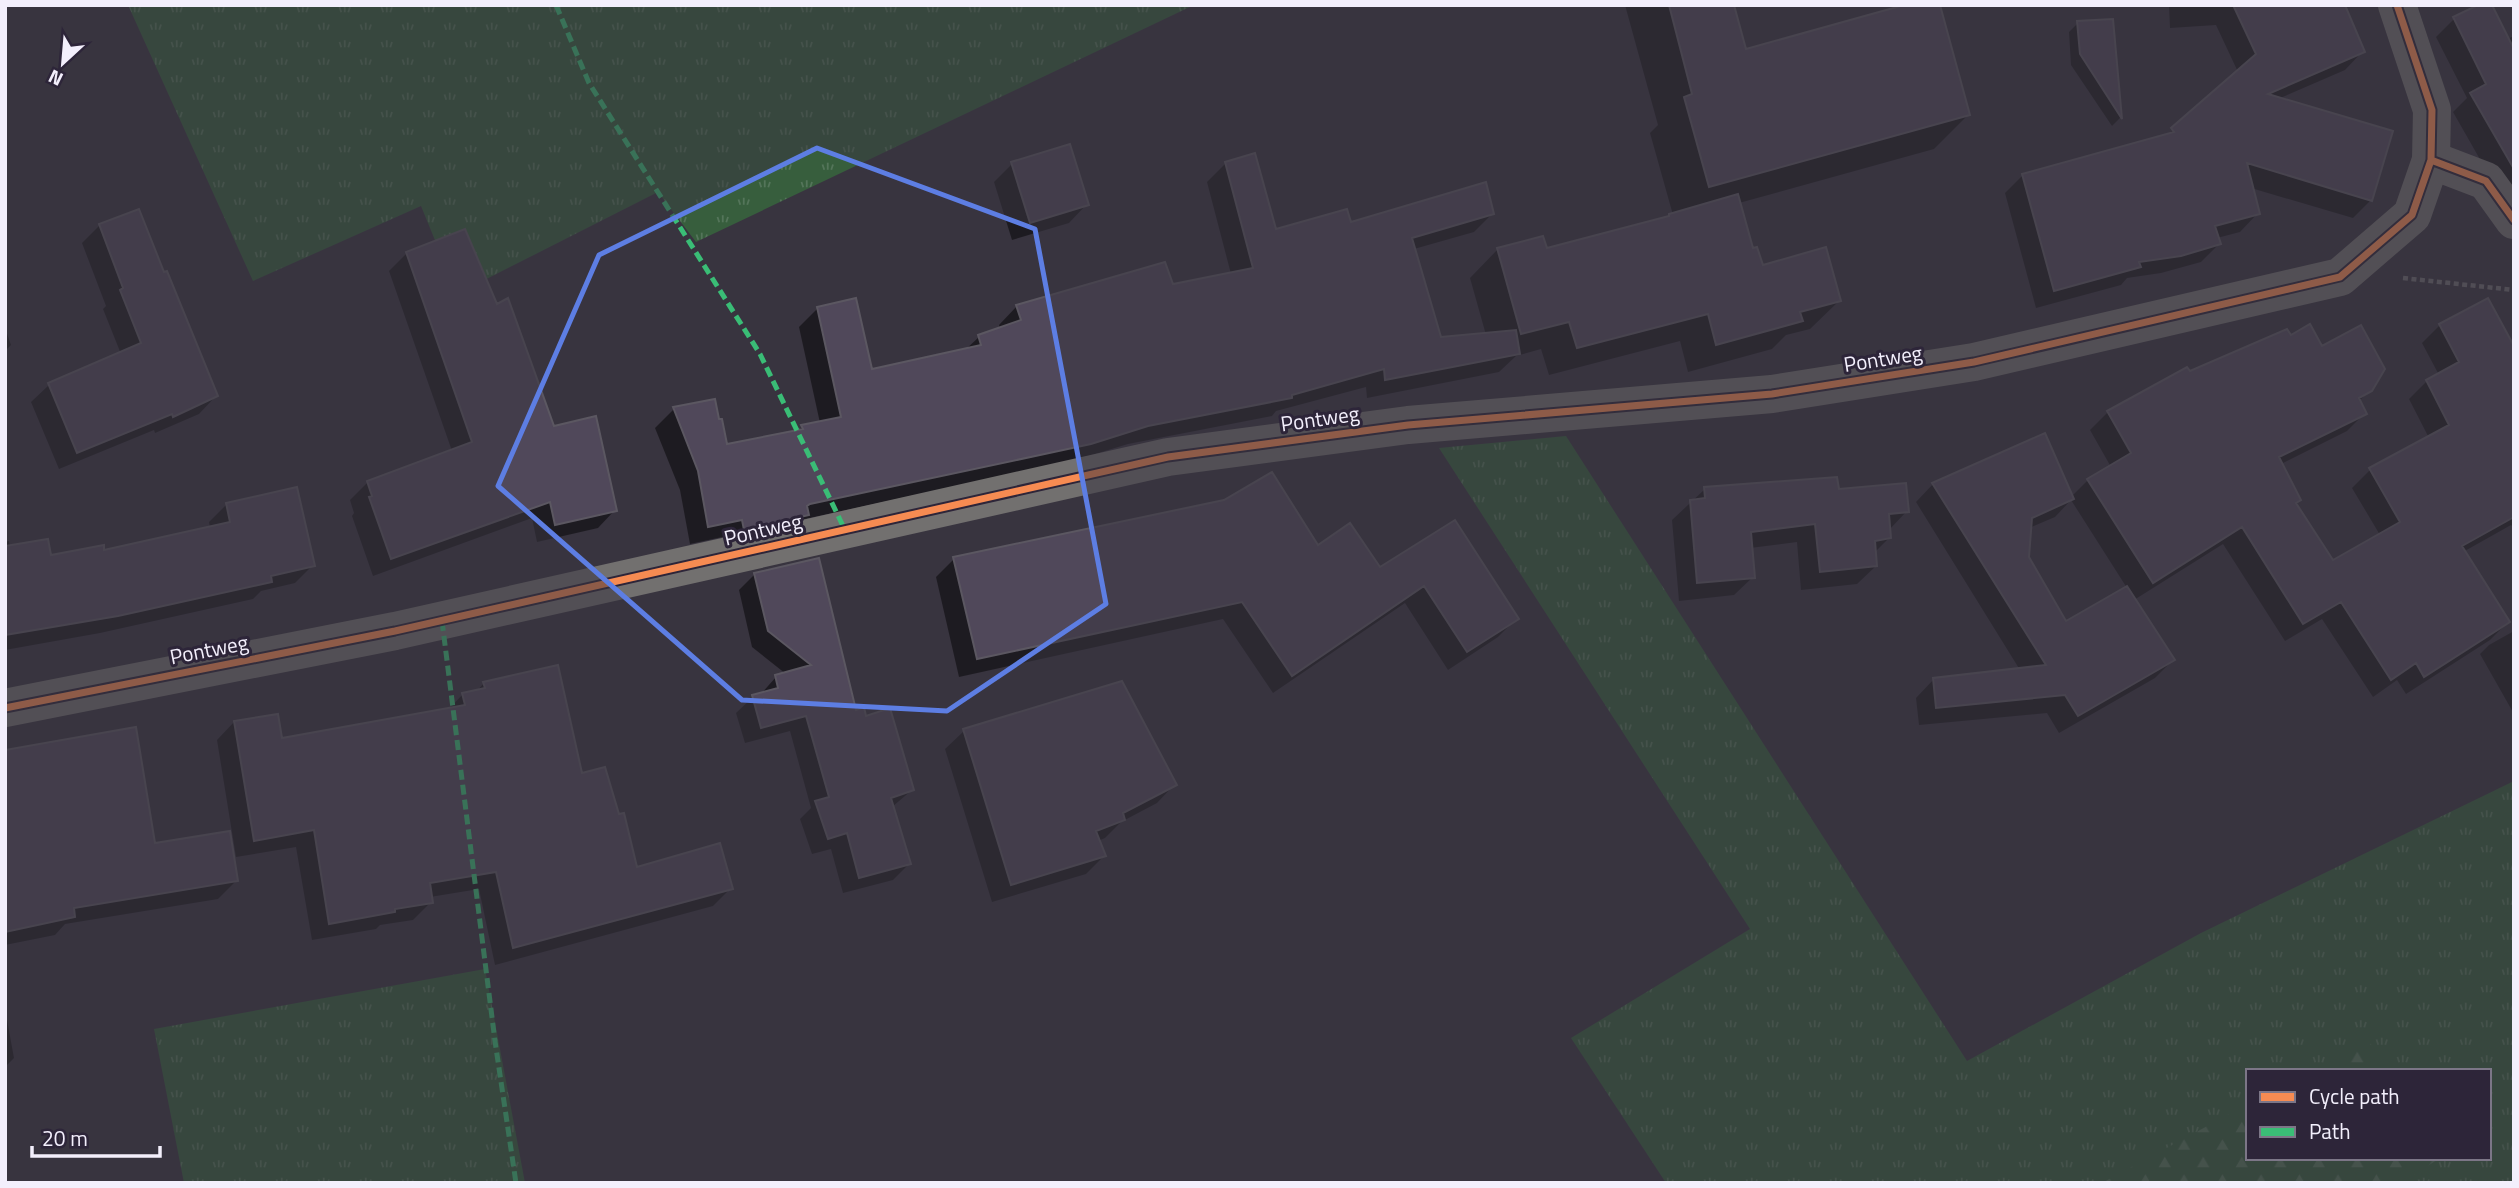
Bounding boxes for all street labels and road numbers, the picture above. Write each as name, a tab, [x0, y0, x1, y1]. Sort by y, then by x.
street label: Pontweg	[1841, 336, 1925, 380]
street label: Pontweg	[1278, 397, 1362, 439]
street label: Pontweg	[721, 504, 805, 554]
street label: Pontweg	[167, 626, 251, 672]

